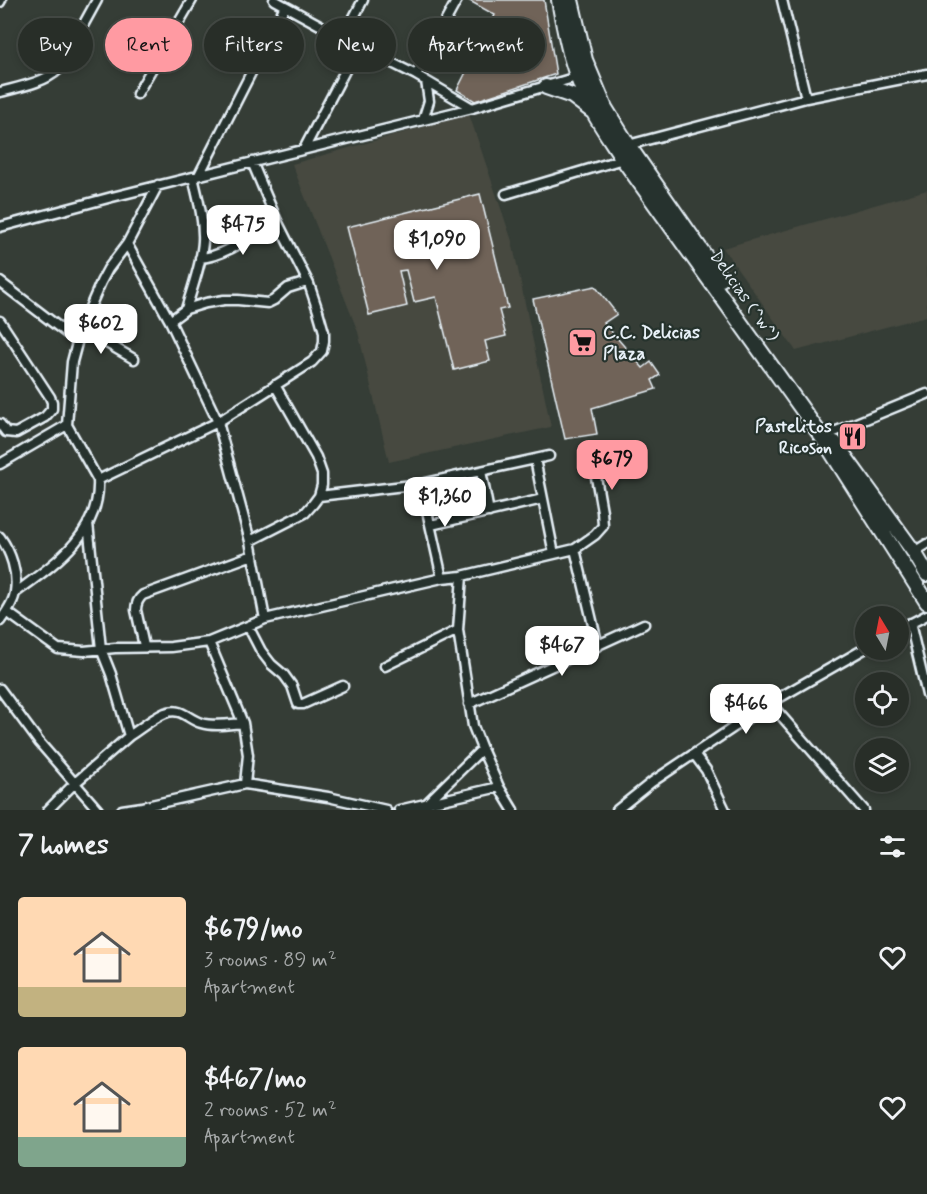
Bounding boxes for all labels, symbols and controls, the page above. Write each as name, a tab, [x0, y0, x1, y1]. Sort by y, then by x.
chip: Buy	[18, 18, 93, 72]
chip: Rent	[105, 18, 192, 72]
chip: Filters	[204, 18, 304, 72]
chip: New	[316, 18, 396, 72]
chip: Apartment	[408, 18, 545, 72]
pin: $475	[207, 205, 279, 256]
text: $475	[221, 211, 265, 238]
pin: $1,090	[388, 220, 486, 271]
text: $1,090	[408, 226, 466, 253]
street label: Delicias (^w^)	[704, 245, 785, 347]
pin: $602	[65, 304, 137, 355]
text: $602	[78, 310, 124, 337]
place label: C.C. Delicias Plaza	[603, 321, 700, 366]
supermarket icon: C.C. Delicias Plaza	[566, 327, 598, 359]
place label: Pastelitos Ricoson	[755, 415, 832, 460]
restaurant icon: Pastelitos Ricoson	[837, 421, 869, 453]
pin: $679	[576, 440, 648, 491]
text: $679	[591, 446, 633, 473]
pin: $1,360	[396, 477, 494, 528]
text: $1,360	[418, 483, 472, 510]
north arrow	[855, 606, 909, 660]
map controls	[855, 606, 909, 792]
pin: $467	[526, 626, 598, 677]
text: $467	[539, 632, 585, 659]
button: locate	[855, 672, 909, 726]
pin: $466	[710, 684, 782, 735]
text: $466	[724, 690, 768, 717]
button: layers	[855, 738, 909, 792]
text: 7 homes	[18, 829, 109, 863]
icon: filters	[876, 830, 909, 863]
text: $679/mo	[204, 913, 303, 947]
icon: home	[66, 921, 138, 993]
icon: heart	[876, 941, 909, 974]
text: 3 rooms · 89 m²	[204, 947, 337, 974]
text: Apartment	[204, 974, 295, 1001]
text: $467/mo	[204, 1063, 306, 1097]
icon: home	[66, 1071, 138, 1143]
icon: heart	[876, 1091, 909, 1124]
text: 2 rooms · 52 m²	[204, 1097, 337, 1124]
text: Apartment	[204, 1124, 295, 1151]

